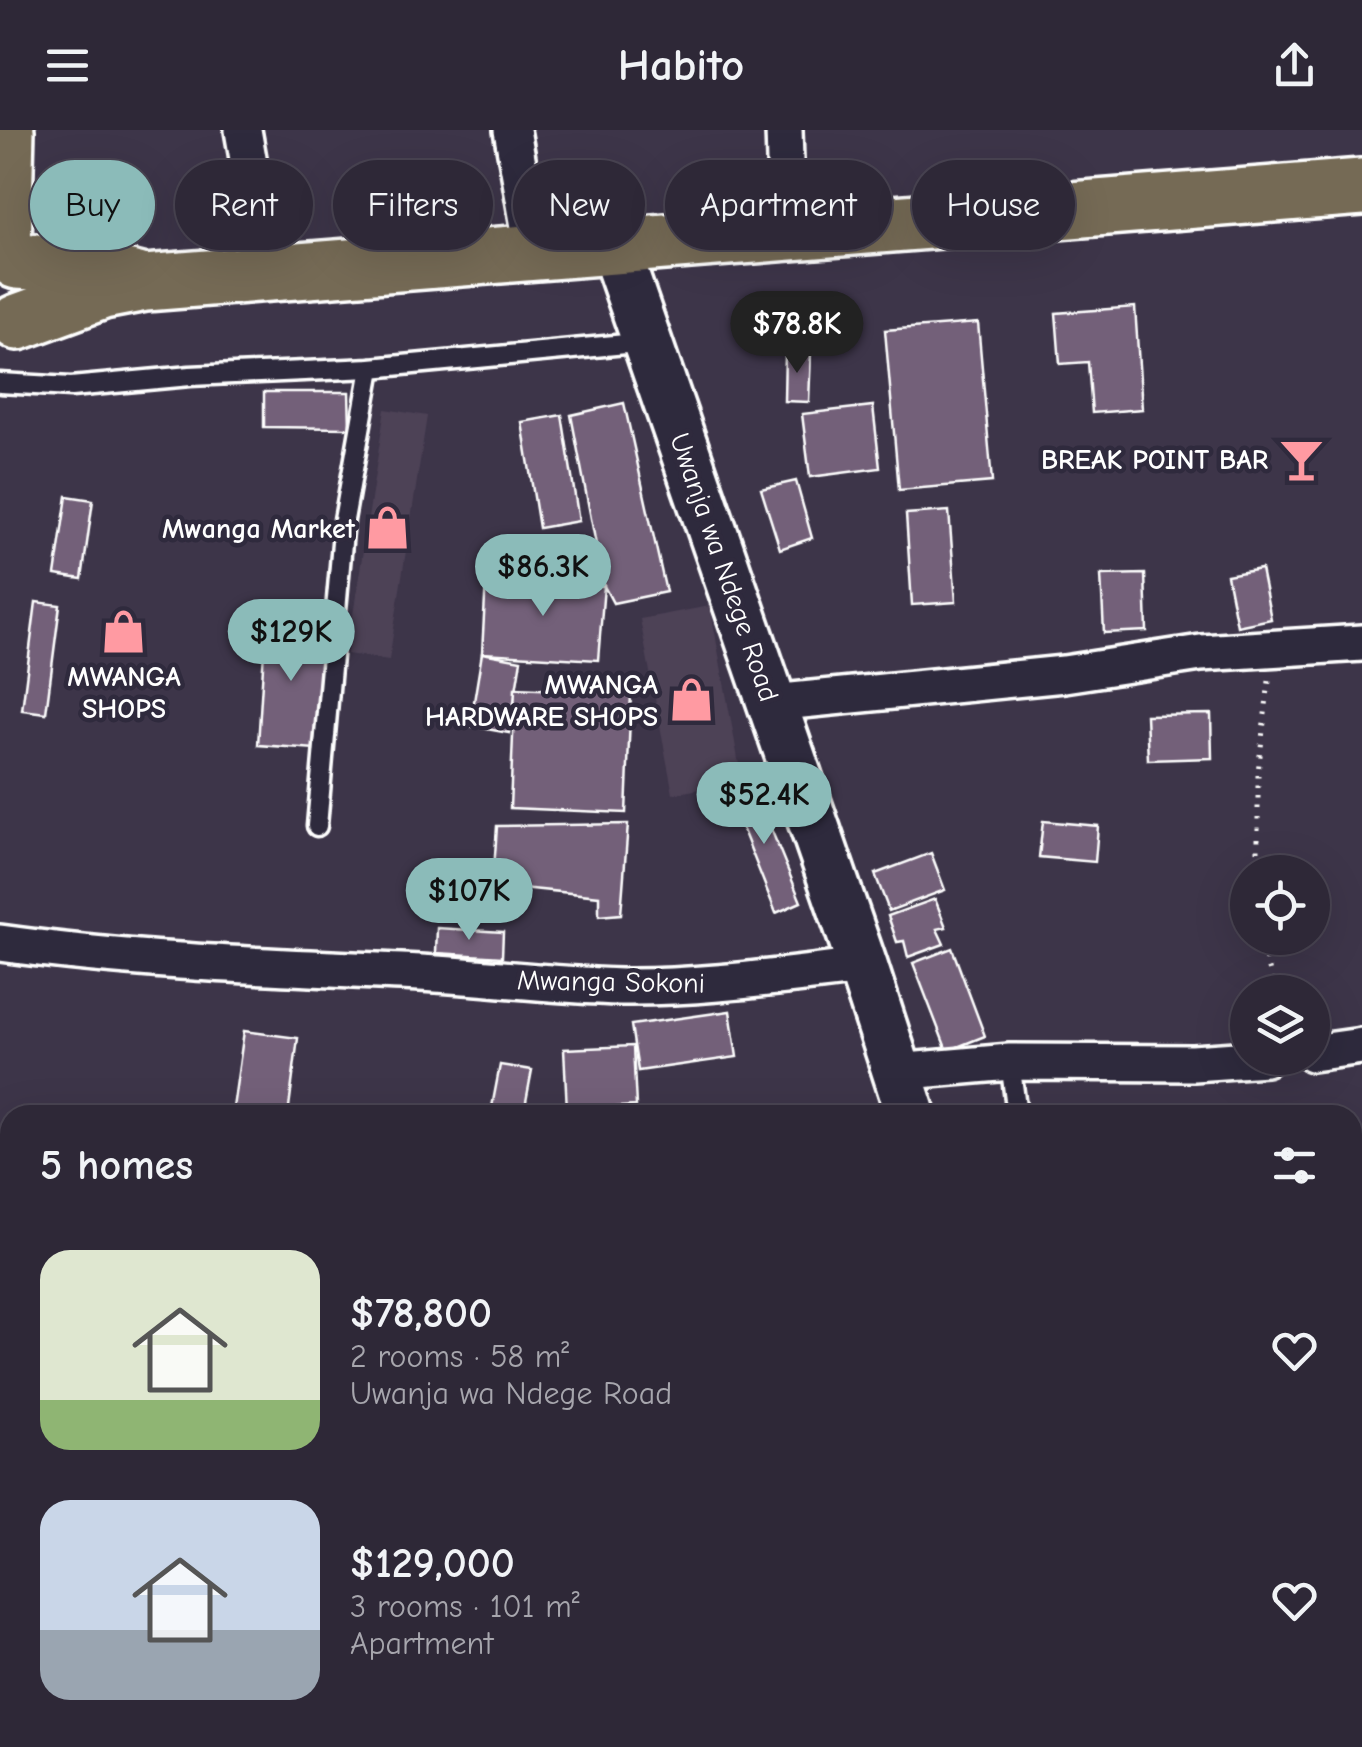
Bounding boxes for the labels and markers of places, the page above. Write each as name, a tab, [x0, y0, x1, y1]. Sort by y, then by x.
pin: $78.8K	[716, 291, 878, 376]
bar icon: BREAK POINT BAR	[1277, 435, 1325, 483]
place label: BREAK POINT BAR	[1041, 444, 1268, 476]
shop icon: Mwanga Market	[364, 504, 412, 552]
place label: Mwanga Market	[162, 513, 356, 545]
pin: $86.3K	[462, 534, 624, 619]
pin: $129K	[221, 599, 361, 684]
shop icon: MWANGA SHOPS	[100, 607, 148, 655]
place label: MWANGA SHOPS	[67, 661, 181, 725]
place label: MWANGA HARDWARE SHOPS	[425, 669, 659, 733]
shop icon: MWANGA HARDWARE SHOPS	[667, 676, 715, 724]
pin: $52.4K	[683, 762, 845, 847]
pin: $107K	[399, 858, 539, 943]

